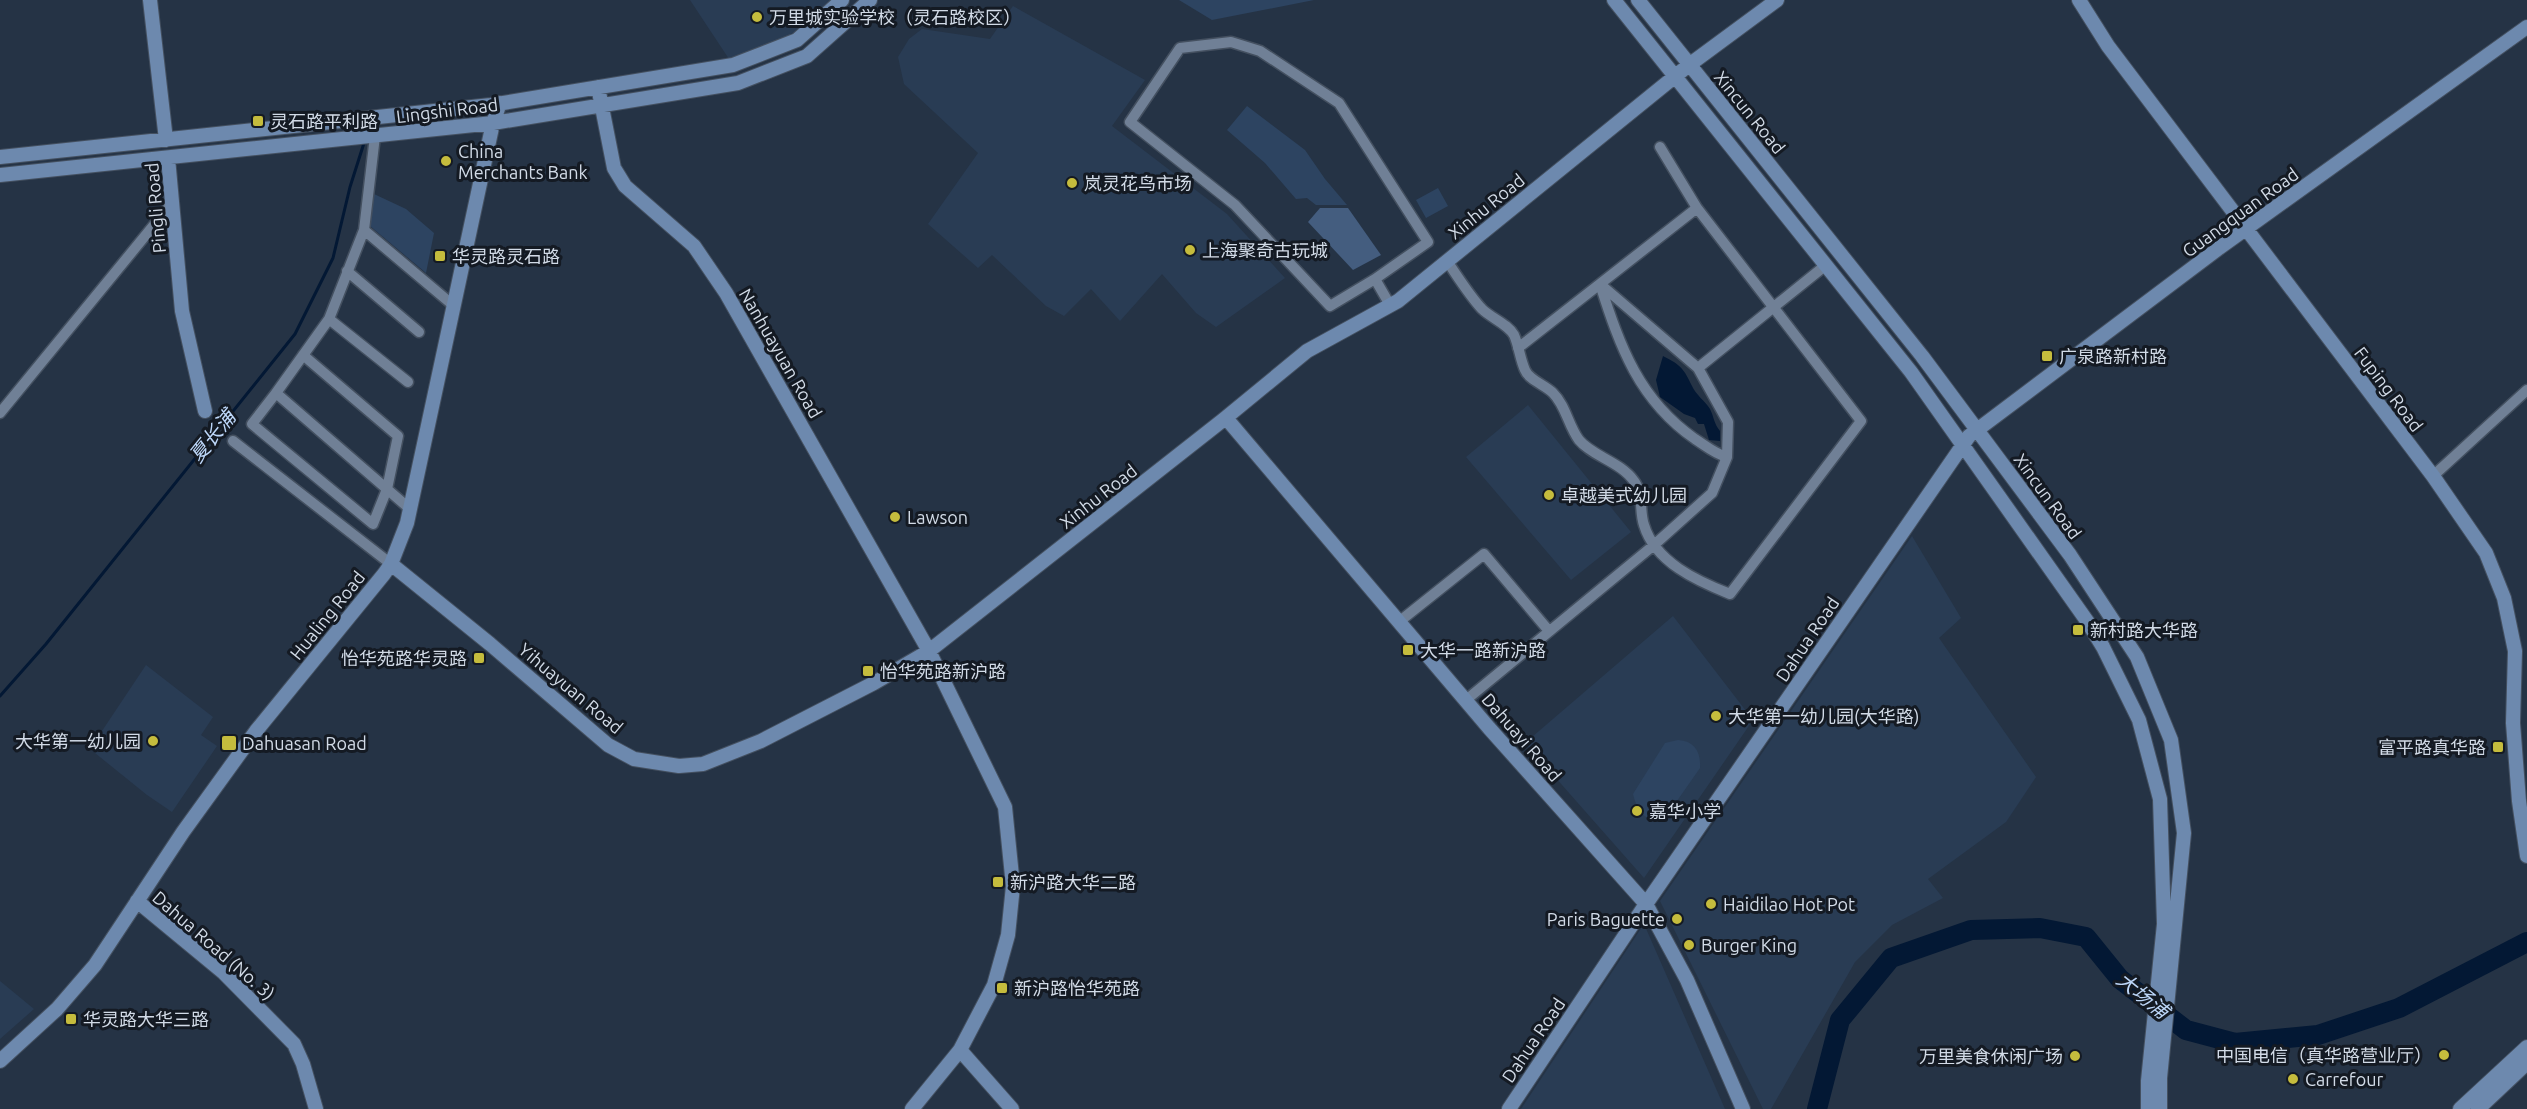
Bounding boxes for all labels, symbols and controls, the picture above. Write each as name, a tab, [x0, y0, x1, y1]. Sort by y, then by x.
place label: 万里城实验学校（灵石路校区）	[769, 7, 1021, 27]
marker: 万里城实验学校（灵石路校区）	[750, 10, 764, 24]
street label: Xincun Road	[1711, 67, 1789, 157]
street label: Lingshi Road	[395, 94, 499, 126]
place label: 灵石路平利路	[270, 111, 378, 131]
marker: 灵石路平利路	[251, 114, 265, 128]
place label: China Merchants Bank	[458, 141, 588, 182]
marker: China Merchants Bank	[439, 154, 453, 168]
street label: Pingli Road	[141, 162, 169, 254]
street label: Guangquan Road	[2178, 163, 2302, 261]
street label: Xinhu Road	[1444, 169, 1528, 243]
place label: 岚灵花鸟市场	[1084, 173, 1192, 193]
marker: 岚灵花鸟市场	[1065, 176, 1079, 190]
place label: 上海聚奇古玩城	[1202, 240, 1328, 260]
marker: 上海聚奇古玩城	[1183, 243, 1197, 257]
place label: 华灵路灵石路	[452, 246, 560, 266]
marker: 华灵路灵石路	[433, 249, 447, 263]
street label: Nanhuayuan Road	[736, 285, 826, 421]
street label: Fuping Road	[2351, 343, 2427, 435]
place label: 广泉路新村路	[2059, 346, 2167, 366]
marker: 广泉路新村路	[2040, 349, 2054, 363]
water label: 夏长浦	[184, 403, 242, 467]
street label: Xincun Road	[2010, 450, 2086, 542]
street label: Xinhu Road	[1056, 460, 1140, 532]
place label: 卓越美式幼儿园	[1561, 485, 1687, 505]
marker: 卓越美式幼儿园	[1542, 488, 1556, 502]
place label: Lawson	[907, 507, 968, 527]
marker: Lawson	[888, 510, 902, 524]
street label: Hualing Road	[285, 567, 369, 663]
street label: Dahua Road	[1771, 593, 1843, 685]
place label: 新村路大华路	[2090, 620, 2198, 640]
marker: 新村路大华路	[2071, 623, 2085, 637]
street label: Yihuayuan Road	[515, 639, 627, 737]
place label: 大华一路新沪路	[1420, 640, 1546, 660]
marker: 大华一路新沪路	[1401, 643, 1415, 657]
place label: 怡华苑路华灵路	[341, 648, 467, 668]
marker: 怡华苑路华灵路	[472, 651, 486, 665]
place label: 怡华苑路新沪路	[880, 661, 1006, 681]
marker: 怡华苑路新沪路	[861, 664, 875, 678]
street label: Dahuayi Road	[1478, 689, 1566, 785]
place label: 大华第一幼儿园(大华路)	[1728, 706, 1919, 727]
marker: 大华第一幼儿园(大华路)	[1709, 709, 1723, 723]
place label: 大华第一幼儿园	[15, 731, 141, 751]
place label: Dahuasan Road	[242, 733, 367, 753]
marker: 大华第一幼儿园	[146, 734, 160, 748]
marker: Dahuasan Road	[220, 734, 238, 752]
place label: 富平路真华路	[2378, 737, 2486, 757]
marker: 富平路真华路	[2491, 740, 2505, 754]
place label: 嘉华小学	[1649, 801, 1721, 821]
marker: 嘉华小学	[1630, 804, 1644, 818]
place label: 新沪路大华二路	[1010, 872, 1136, 892]
marker: 新沪路大华二路	[991, 875, 1005, 889]
street label: Dahua Road (No. 3)	[148, 887, 279, 1004]
place label: Haidilao Hot Pot	[1723, 894, 1855, 914]
marker: Haidilao Hot Pot	[1704, 897, 1718, 911]
place label: Paris Baguette	[1547, 909, 1665, 929]
marker: Paris Baguette	[1670, 912, 1684, 926]
place label: Burger King	[1701, 935, 1797, 955]
marker: Burger King	[1682, 938, 1696, 952]
water label: 大场浦	[2112, 967, 2176, 1025]
place label: 新沪路怡华苑路	[1014, 978, 1140, 998]
marker: 新沪路怡华苑路	[995, 981, 1009, 995]
street label: Dahua Road	[1497, 994, 1569, 1086]
place label: 华灵路大华三路	[83, 1009, 209, 1029]
marker: 华灵路大华三路	[64, 1012, 78, 1026]
place label: 中国电信（真华路营业厅）	[2216, 1045, 2432, 1065]
place label: 万里美食休闲广场	[1919, 1046, 2063, 1066]
marker: 中国电信（真华路营业厅）	[2437, 1048, 2451, 1062]
marker: 万里美食休闲广场	[2068, 1049, 2082, 1063]
place label: Carrefour	[2305, 1069, 2384, 1089]
marker: Carrefour	[2286, 1072, 2300, 1086]

